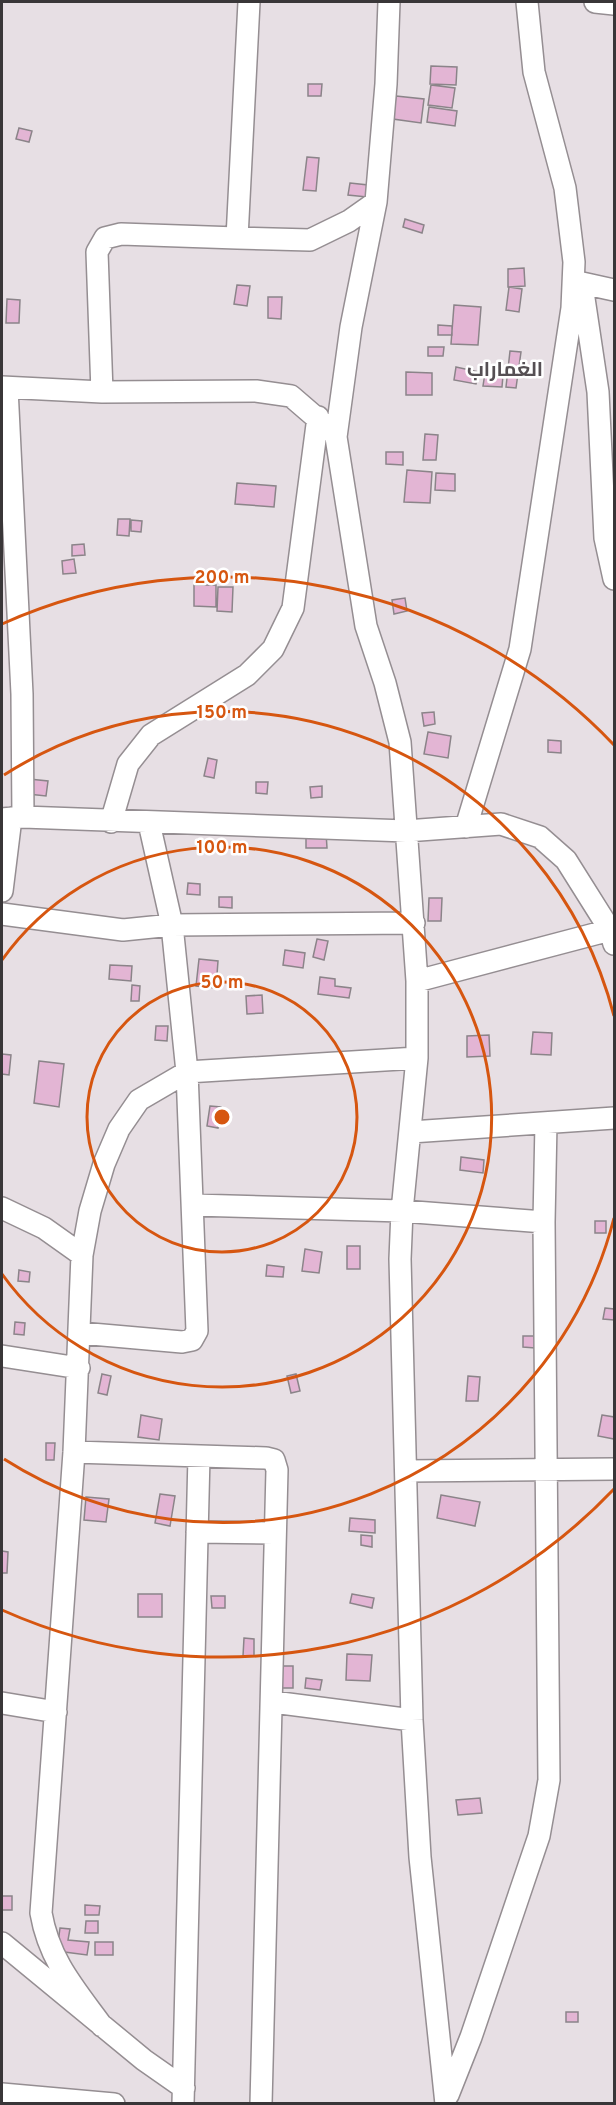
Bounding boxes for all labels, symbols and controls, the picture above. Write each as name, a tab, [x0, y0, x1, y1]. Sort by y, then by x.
district label: الغماراب	[467, 358, 543, 384]
text: 200 m	[194, 567, 250, 590]
text: 150 m	[197, 702, 247, 725]
text: 100 m	[196, 837, 248, 860]
text: 50 m	[200, 972, 244, 995]
centre of rings	[212, 1107, 232, 1127]

